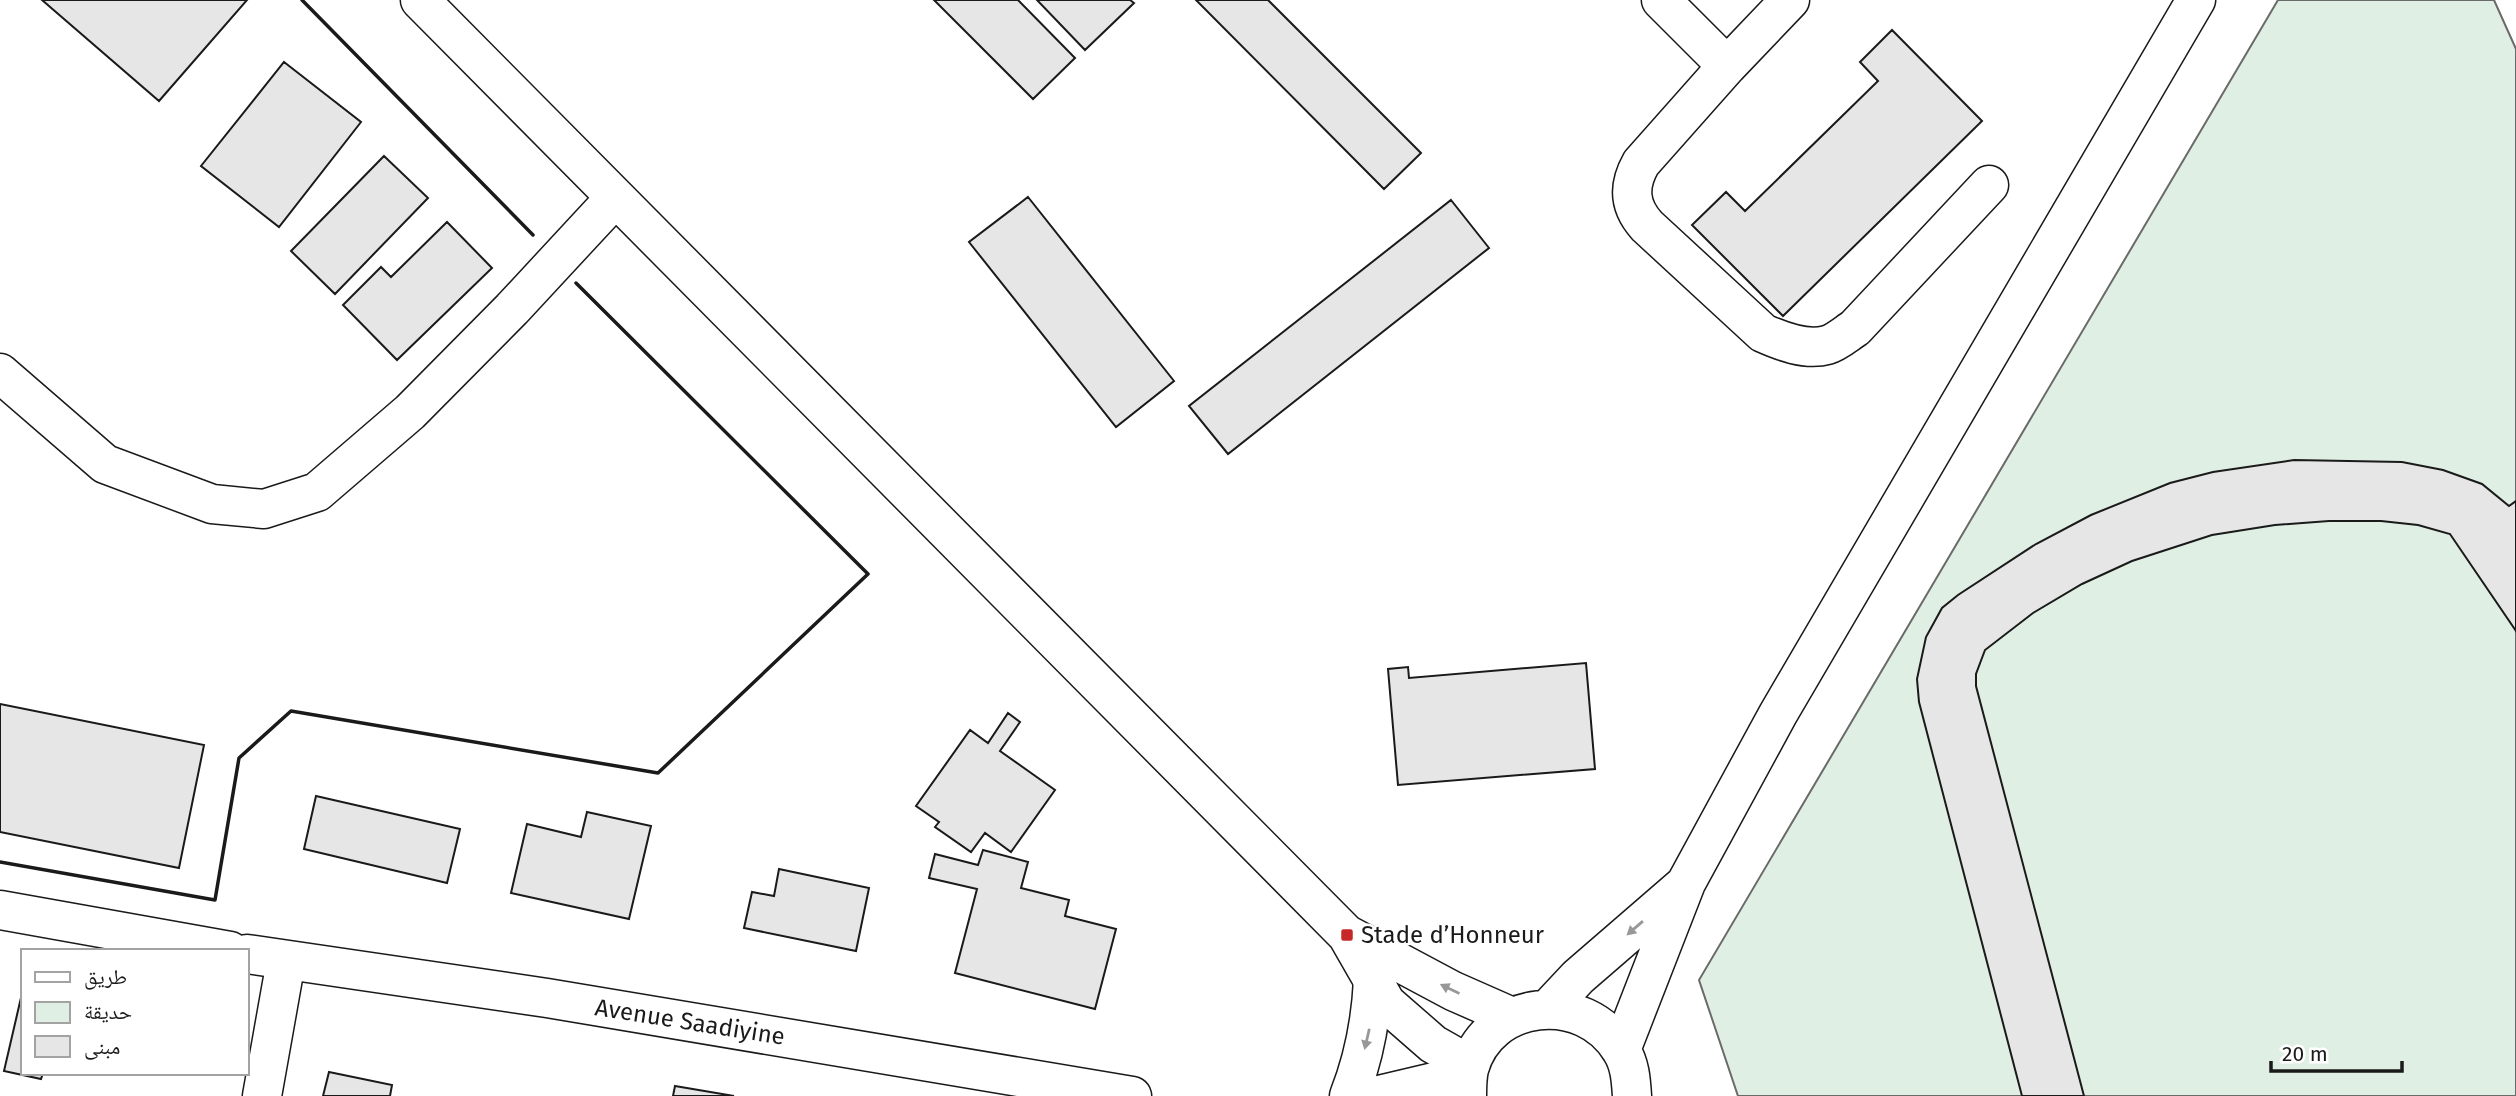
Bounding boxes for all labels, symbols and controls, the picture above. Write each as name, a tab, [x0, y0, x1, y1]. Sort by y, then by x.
one-way arrow	[1626, 920, 1643, 935]
place label: Stade d’Honneur	[1361, 921, 1545, 949]
marker: Stade d’Honneur	[1339, 927, 1355, 943]
legend	[21, 949, 248, 1075]
text: طريق	[84, 964, 127, 990]
one-way arrow	[1440, 983, 1460, 995]
street label: Avenue Saadiyine	[593, 993, 787, 1051]
text: حديقة	[84, 999, 132, 1025]
one-way arrow	[1361, 1028, 1372, 1050]
scale bar	[2271, 1030, 2402, 1074]
text: مبنى	[84, 1034, 120, 1060]
text: 20 m	[2282, 1041, 2328, 1067]

